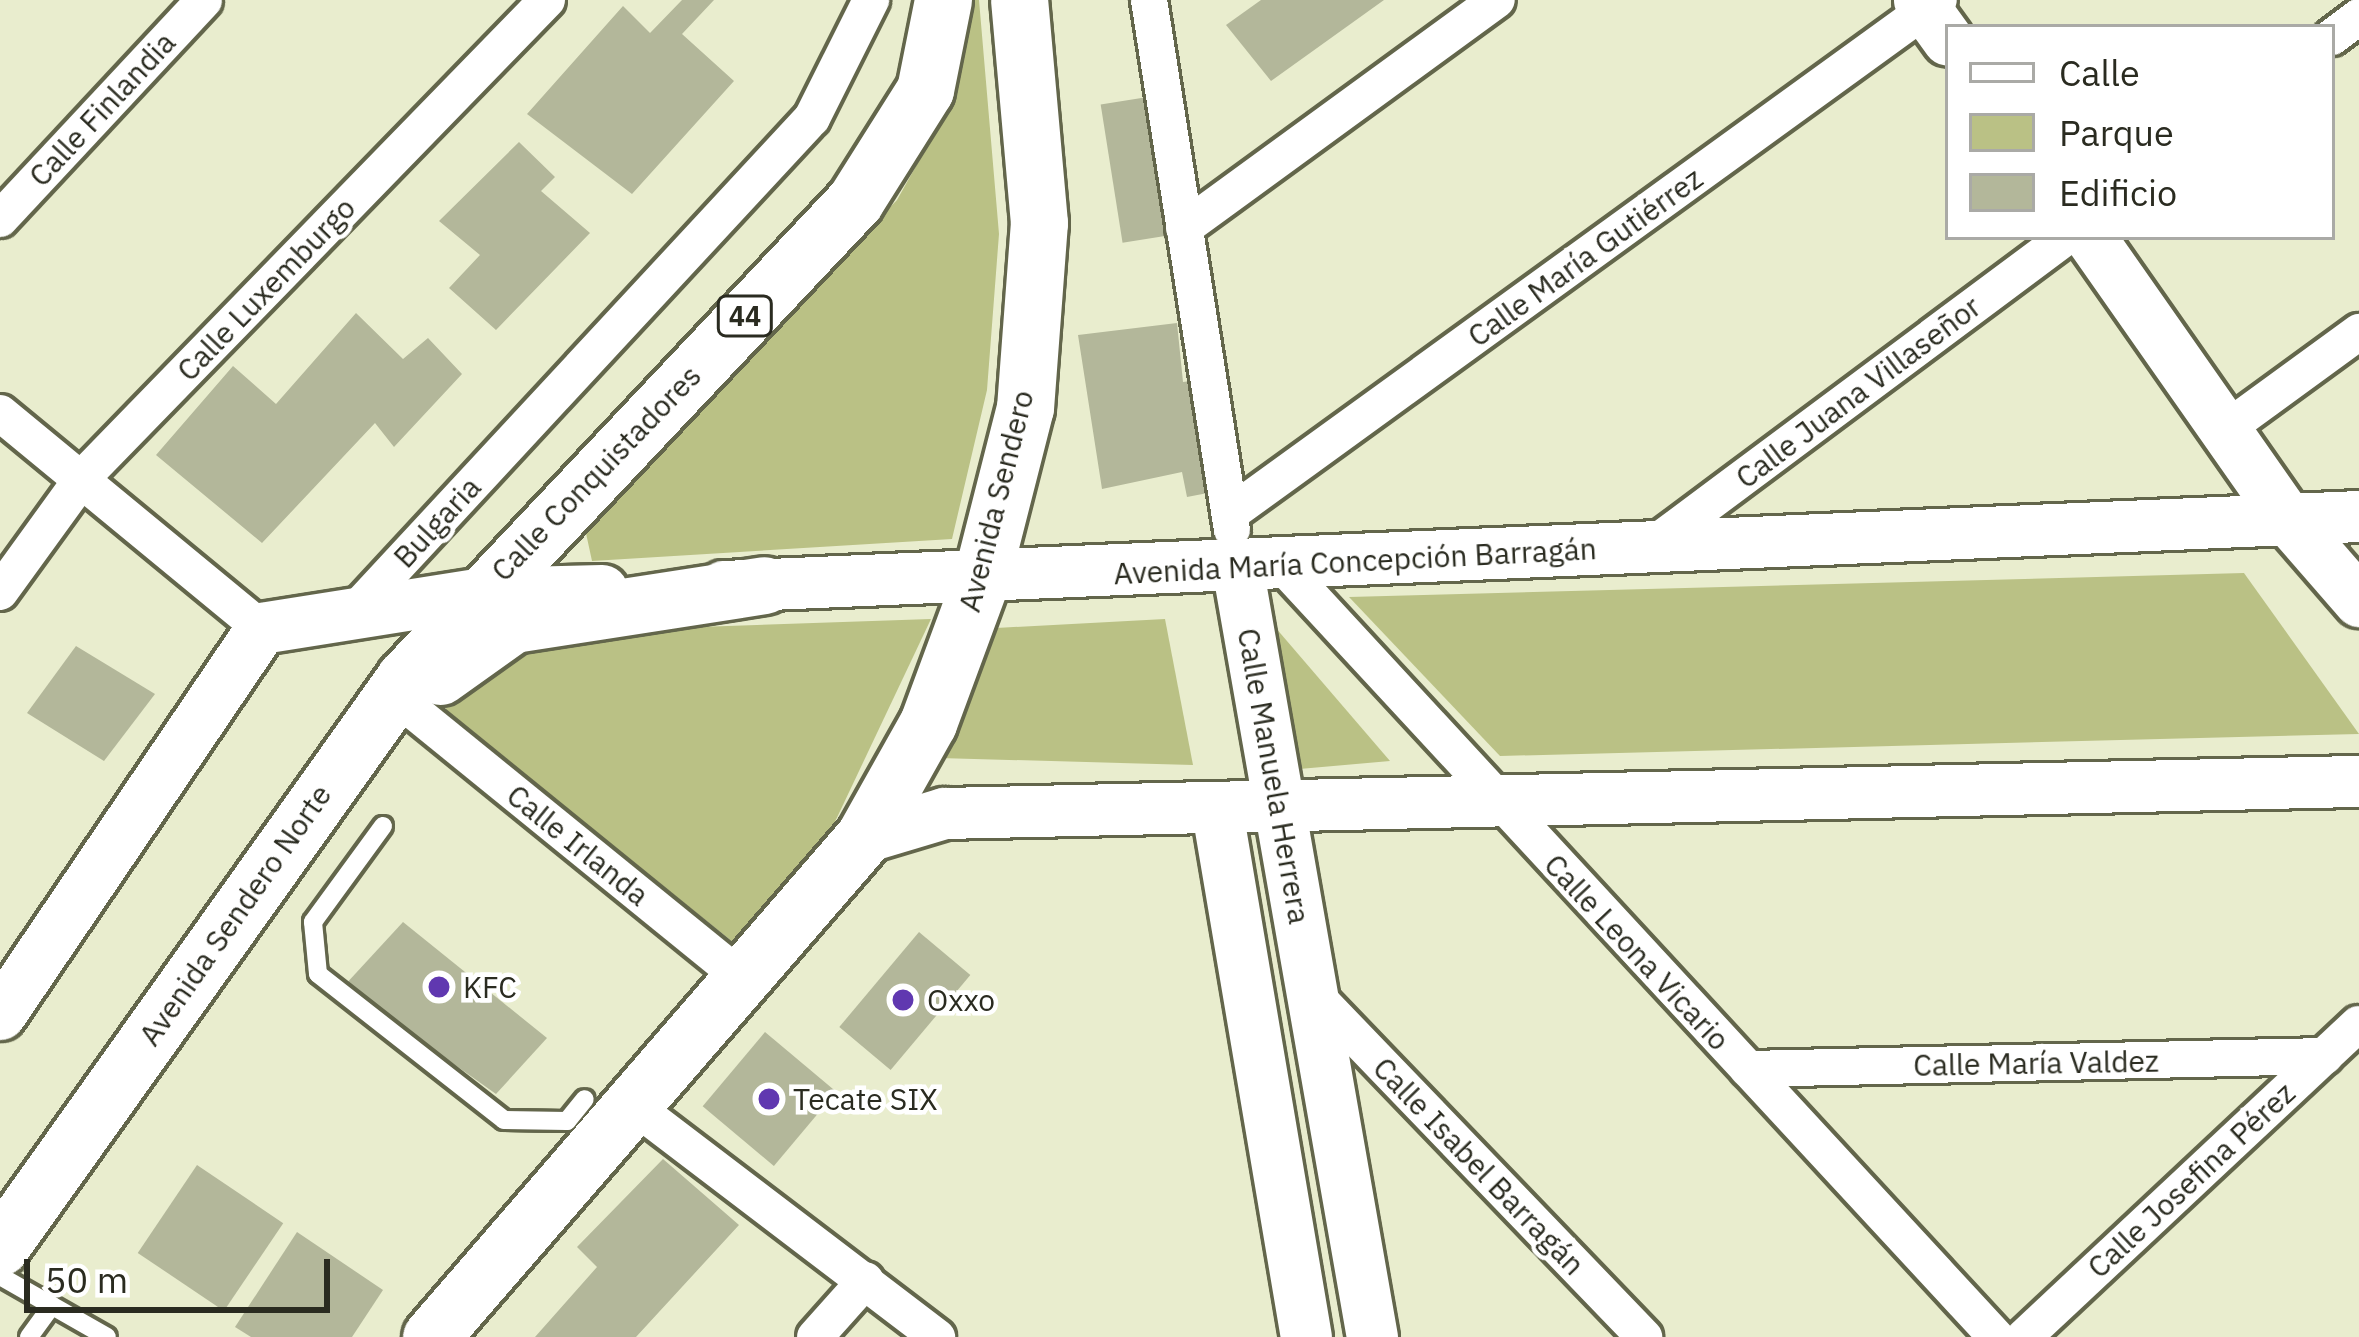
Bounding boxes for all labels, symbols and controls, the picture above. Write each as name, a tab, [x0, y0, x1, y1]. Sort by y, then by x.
street label: Calle Finlandia	[21, 24, 183, 194]
legend	[1945, 24, 2335, 240]
text: Calle	[2059, 49, 2140, 96]
text: Parque	[2059, 109, 2174, 156]
street label: Calle María Gutiérrez	[1461, 160, 1709, 354]
text: Edificio	[2059, 169, 2177, 216]
street label: Calle Luxemburgo	[169, 190, 363, 388]
street label: Calle Juana Villaseñor	[1729, 288, 1987, 496]
road number: 44	[715, 295, 775, 337]
street label: Calle Conquistadores	[484, 358, 708, 588]
street label: Avenida Sendero	[951, 386, 1041, 616]
street label: Bulgaria	[386, 469, 488, 575]
street label: Avenida María Concepción Barragán	[1113, 530, 1597, 592]
street label: Calle Manuela Herrera	[1230, 625, 1318, 927]
street label: Calle Irlanda	[500, 777, 656, 913]
street label: Avenida Sendero Norte	[131, 778, 339, 1052]
street label: Calle Leona Vicario	[1537, 847, 1737, 1057]
place label: KFC	[463, 969, 517, 1005]
marker: KFC	[426, 974, 452, 1000]
place label: Oxxo	[927, 982, 995, 1018]
marker: Oxxo	[890, 987, 916, 1013]
street label: Calle María Valdez	[1913, 1043, 2159, 1083]
street label: Calle Isabel Barragán	[1366, 1050, 1592, 1282]
street label: Calle Josefina Pérez	[2080, 1075, 2302, 1285]
place label: Tecate SIX	[793, 1081, 938, 1117]
marker: Tecate SIX	[756, 1086, 782, 1112]
scale bar	[30, 1235, 336, 1309]
text: 50 m	[45, 1256, 128, 1303]

